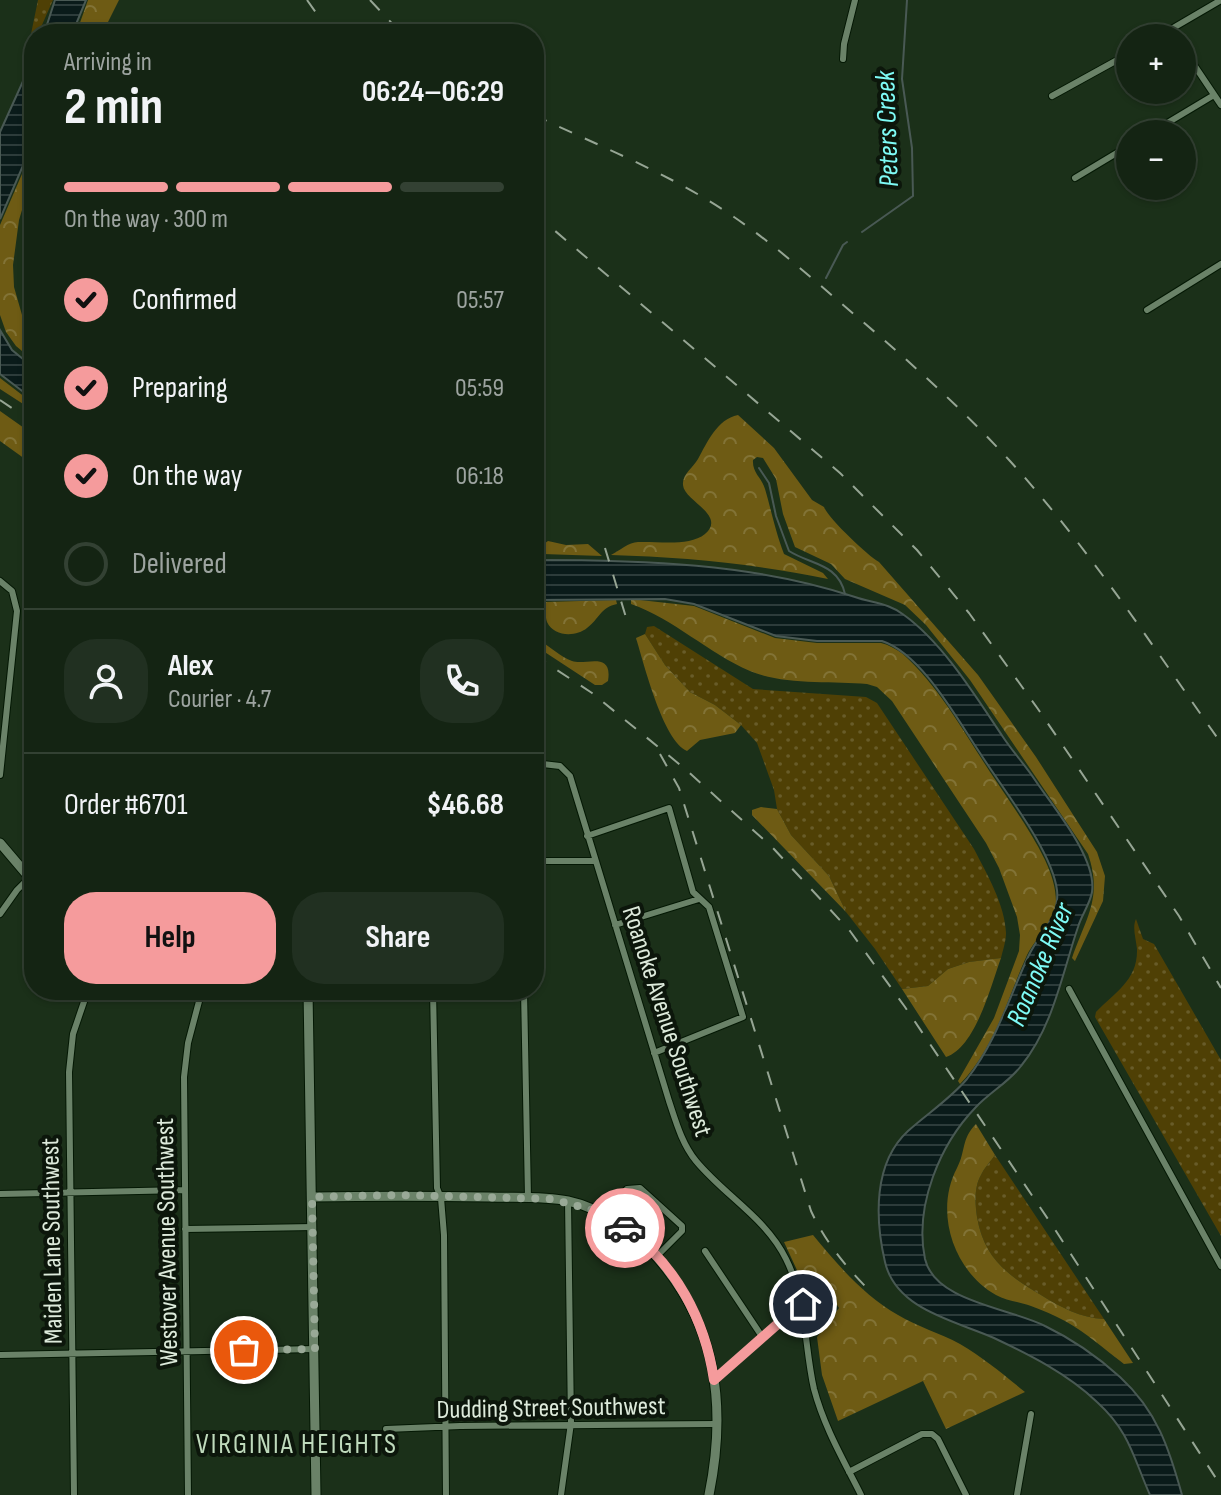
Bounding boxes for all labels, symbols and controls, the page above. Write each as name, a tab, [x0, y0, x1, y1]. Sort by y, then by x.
map controls	[1116, 24, 1196, 200]
button: +	[1116, 24, 1196, 104]
text: Arriving in	[64, 47, 152, 78]
water label: Peters Creek	[869, 69, 906, 188]
text: 06:24–06:29	[362, 74, 504, 110]
text: 2 min	[64, 76, 163, 139]
button: −	[1116, 120, 1196, 200]
text: On the way · 300 m	[64, 204, 228, 235]
icon: check	[64, 278, 108, 322]
text: Confirmed	[132, 282, 237, 318]
text: 05:57	[456, 285, 504, 316]
icon: check	[64, 366, 108, 410]
text: Preparing	[132, 370, 228, 406]
text: 05:59	[455, 373, 504, 404]
icon: check	[64, 454, 108, 498]
text: On the way	[132, 458, 242, 494]
text: 06:18	[456, 461, 504, 492]
text: Delivered	[132, 546, 227, 582]
button: person	[64, 639, 148, 723]
button: phone	[420, 639, 504, 723]
text: Alex	[168, 648, 214, 684]
text: Courier · 4.7	[168, 684, 271, 715]
text: Order #6701	[64, 787, 187, 823]
text: $46.68	[427, 787, 504, 823]
button: Help	[64, 892, 276, 984]
button: Share	[292, 892, 504, 984]
water label: Roanoke River	[1000, 897, 1081, 1031]
street label: Roanoke Avenue Southwest	[615, 902, 718, 1141]
street label: Westover Avenue Southwest	[150, 1118, 185, 1366]
street label: Maiden Lane Southwest	[35, 1138, 70, 1344]
courier	[585, 1188, 665, 1268]
icon: car	[603, 1206, 647, 1250]
pin	[769, 1270, 837, 1338]
icon: home	[781, 1282, 825, 1326]
pin	[210, 1316, 278, 1384]
icon: bag	[222, 1328, 266, 1372]
street label: Dudding Street Southwest	[436, 1391, 666, 1426]
district label: VIRGINIA HEIGHTS	[196, 1428, 398, 1461]

